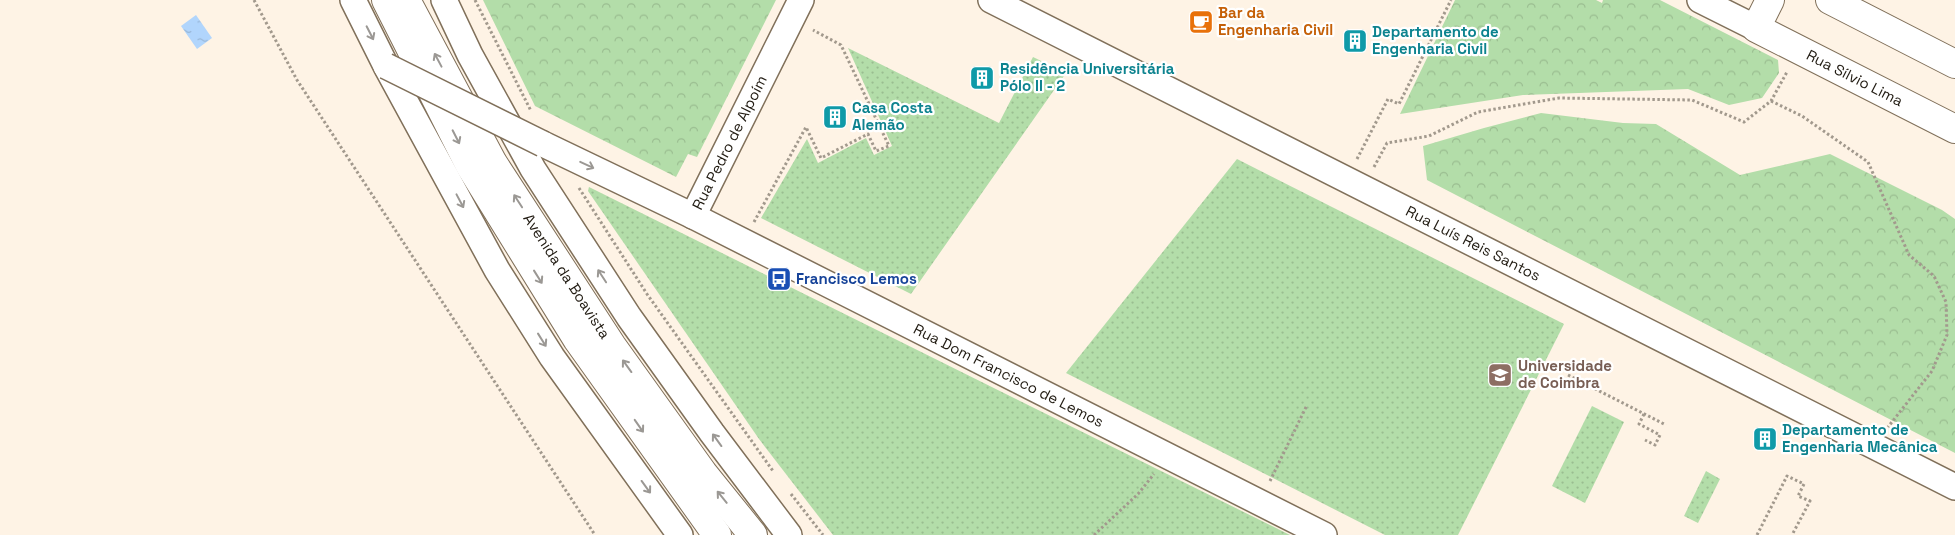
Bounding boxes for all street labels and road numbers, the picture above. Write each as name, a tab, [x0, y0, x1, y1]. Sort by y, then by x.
street label: Rua Sílvio Lima	[1803, 45, 1907, 110]
street label: Rua Pedro de Alpoím	[688, 72, 771, 213]
street label: Rua Luís Reis Santos	[1403, 201, 1544, 285]
street label: Avenida da Boavista	[520, 210, 615, 343]
street label: Rua Dom Francisco de Lemos	[910, 319, 1107, 431]

